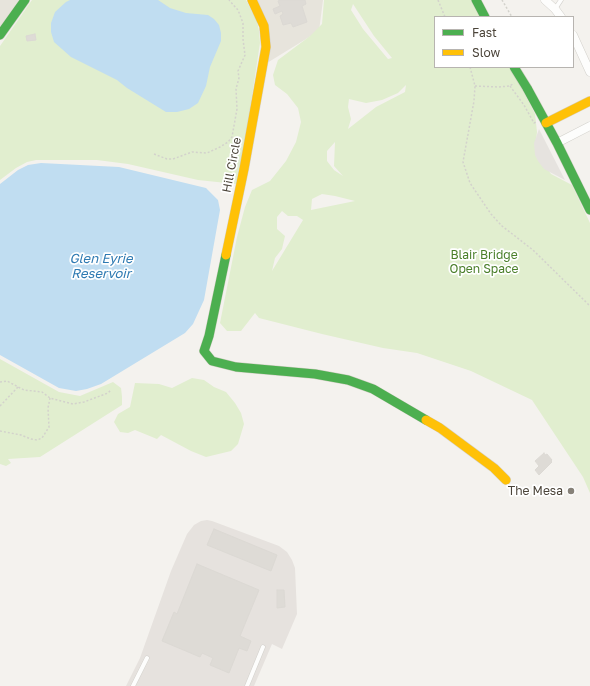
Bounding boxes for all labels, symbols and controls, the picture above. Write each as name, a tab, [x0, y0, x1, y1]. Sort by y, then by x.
legend	[434, 16, 574, 68]
text: Fast	[472, 25, 497, 40]
text: Slow	[472, 45, 500, 60]
street label: Hill Circle	[220, 136, 244, 194]
park label: Blair Bridge Open Space	[450, 248, 518, 276]
water label: Glen Eyrie Reservoir	[69, 251, 133, 282]
place label: The Mesa	[508, 484, 563, 498]
marker: The Mesa	[566, 486, 576, 496]

